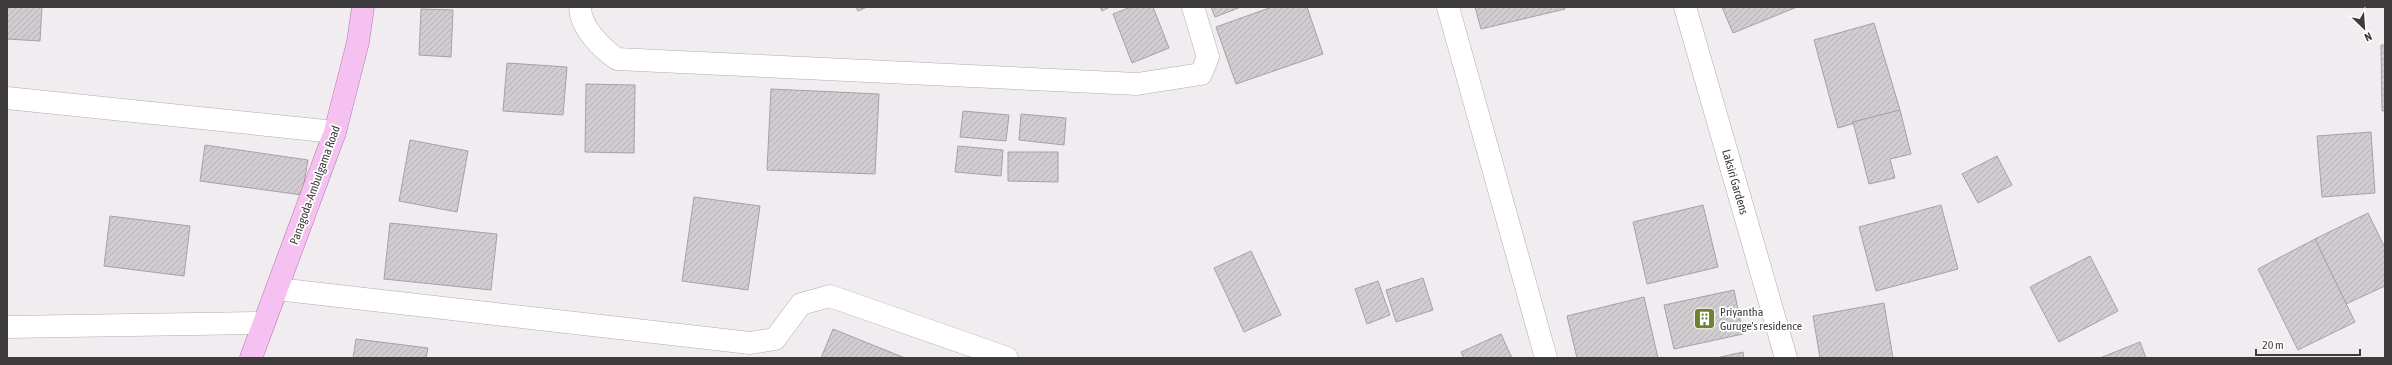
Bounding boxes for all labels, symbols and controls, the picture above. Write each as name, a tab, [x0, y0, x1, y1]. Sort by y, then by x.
north arrow	[2344, 8, 2384, 48]
text: N	[2363, 30, 2374, 44]
street label: Panagoda-Ambulgama Road	[287, 124, 343, 246]
street label: Laksiri Gardens	[1719, 148, 1751, 216]
place label: Priyantha Guruge's residence	[1720, 305, 1802, 333]
building icon: Priyantha Guruge's residence	[1691, 306, 1717, 332]
scale bar	[2256, 331, 2360, 357]
text: 20 m	[2262, 338, 2284, 352]

